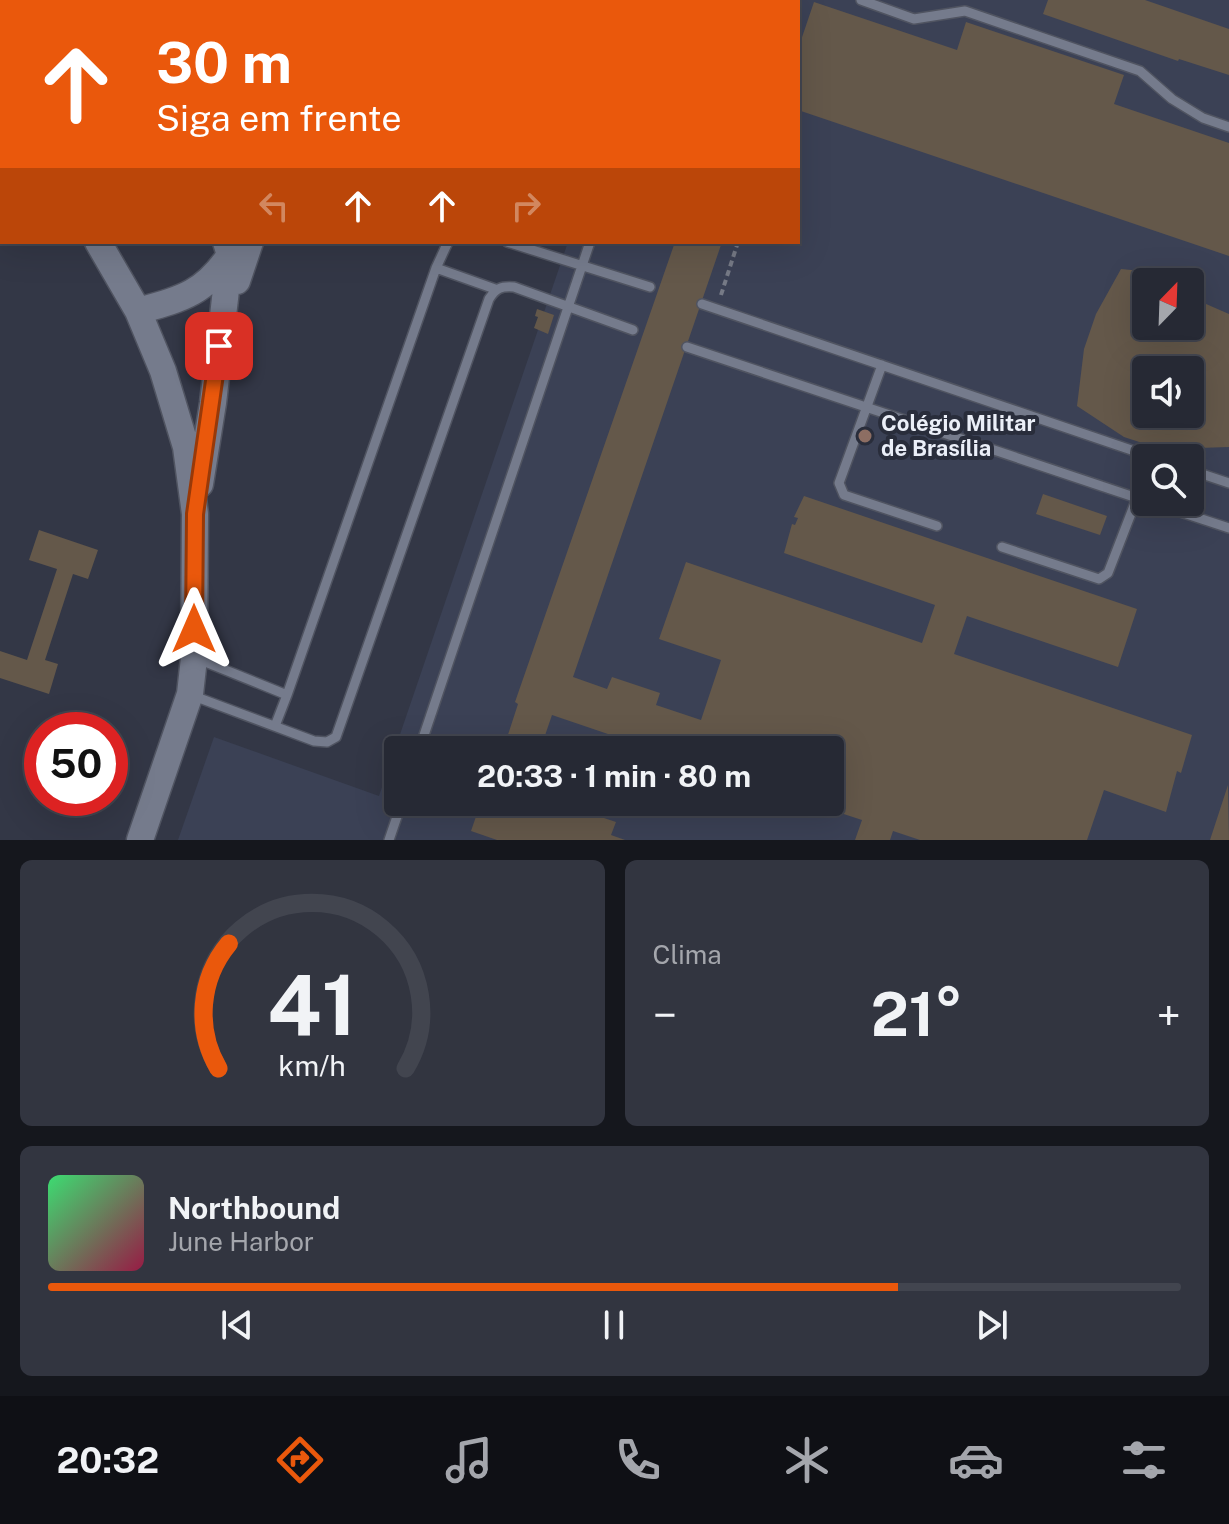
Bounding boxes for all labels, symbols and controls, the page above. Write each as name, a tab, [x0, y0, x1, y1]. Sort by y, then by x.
text: 30 m	[156, 30, 292, 96]
icon: ahead	[24, 32, 128, 136]
text: Siga em frente	[156, 97, 402, 139]
icon: left	[252, 184, 296, 228]
icon: ahead	[336, 184, 380, 228]
icon: ahead	[420, 184, 464, 228]
icon: right	[504, 184, 548, 228]
north arrow	[1132, 268, 1204, 340]
map controls	[1132, 268, 1204, 516]
pin	[185, 312, 253, 380]
icon: arrive	[197, 324, 241, 368]
button: sound	[1132, 356, 1204, 428]
place label: Colégio Militar de Brasília	[881, 410, 1036, 461]
marker: Colégio Militar de Brasília	[856, 427, 874, 445]
button: search	[1132, 444, 1204, 516]
position arrow	[152, 587, 236, 671]
speed limit sign: 50	[24, 712, 128, 816]
text: 20:33 · 1 min · 80 m	[477, 758, 751, 794]
text: Clima	[653, 939, 722, 970]
text: 41	[267, 956, 357, 1054]
text: 21°	[871, 979, 963, 1050]
text: −	[653, 989, 677, 1041]
text: +	[1157, 989, 1181, 1041]
text: km/h	[279, 1049, 346, 1082]
text: Northbound	[168, 1190, 340, 1226]
text: June Harbor	[168, 1226, 314, 1257]
icon: previous	[215, 1303, 259, 1347]
icon: pause	[592, 1303, 636, 1347]
icon: next	[970, 1303, 1014, 1347]
icon: directions	[272, 1432, 328, 1488]
icon: music	[441, 1432, 497, 1488]
icon: phone	[610, 1432, 666, 1488]
icon: climate	[779, 1432, 835, 1488]
icon: car	[948, 1432, 1004, 1488]
icon: filters	[1116, 1432, 1172, 1488]
text: 20:32	[56, 1439, 159, 1481]

